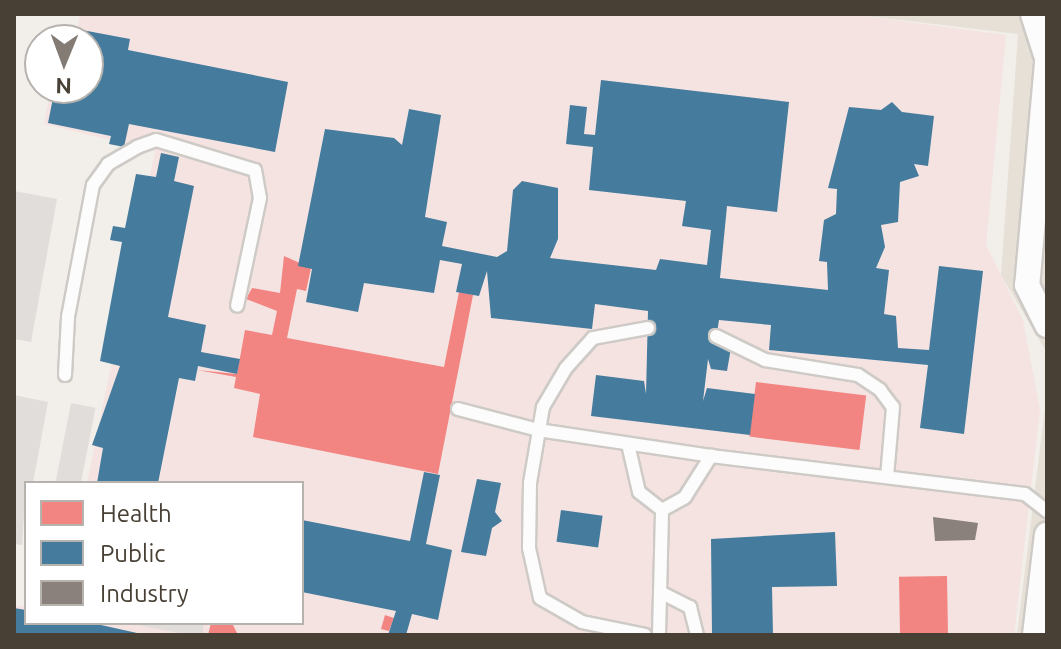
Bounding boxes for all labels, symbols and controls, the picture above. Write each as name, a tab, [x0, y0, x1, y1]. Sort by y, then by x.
north arrow	[24, 24, 104, 104]
text: N	[55, 74, 72, 99]
legend	[24, 481, 304, 625]
text: Health	[100, 500, 172, 527]
text: Public	[100, 540, 165, 567]
text: Industry	[100, 580, 189, 607]

